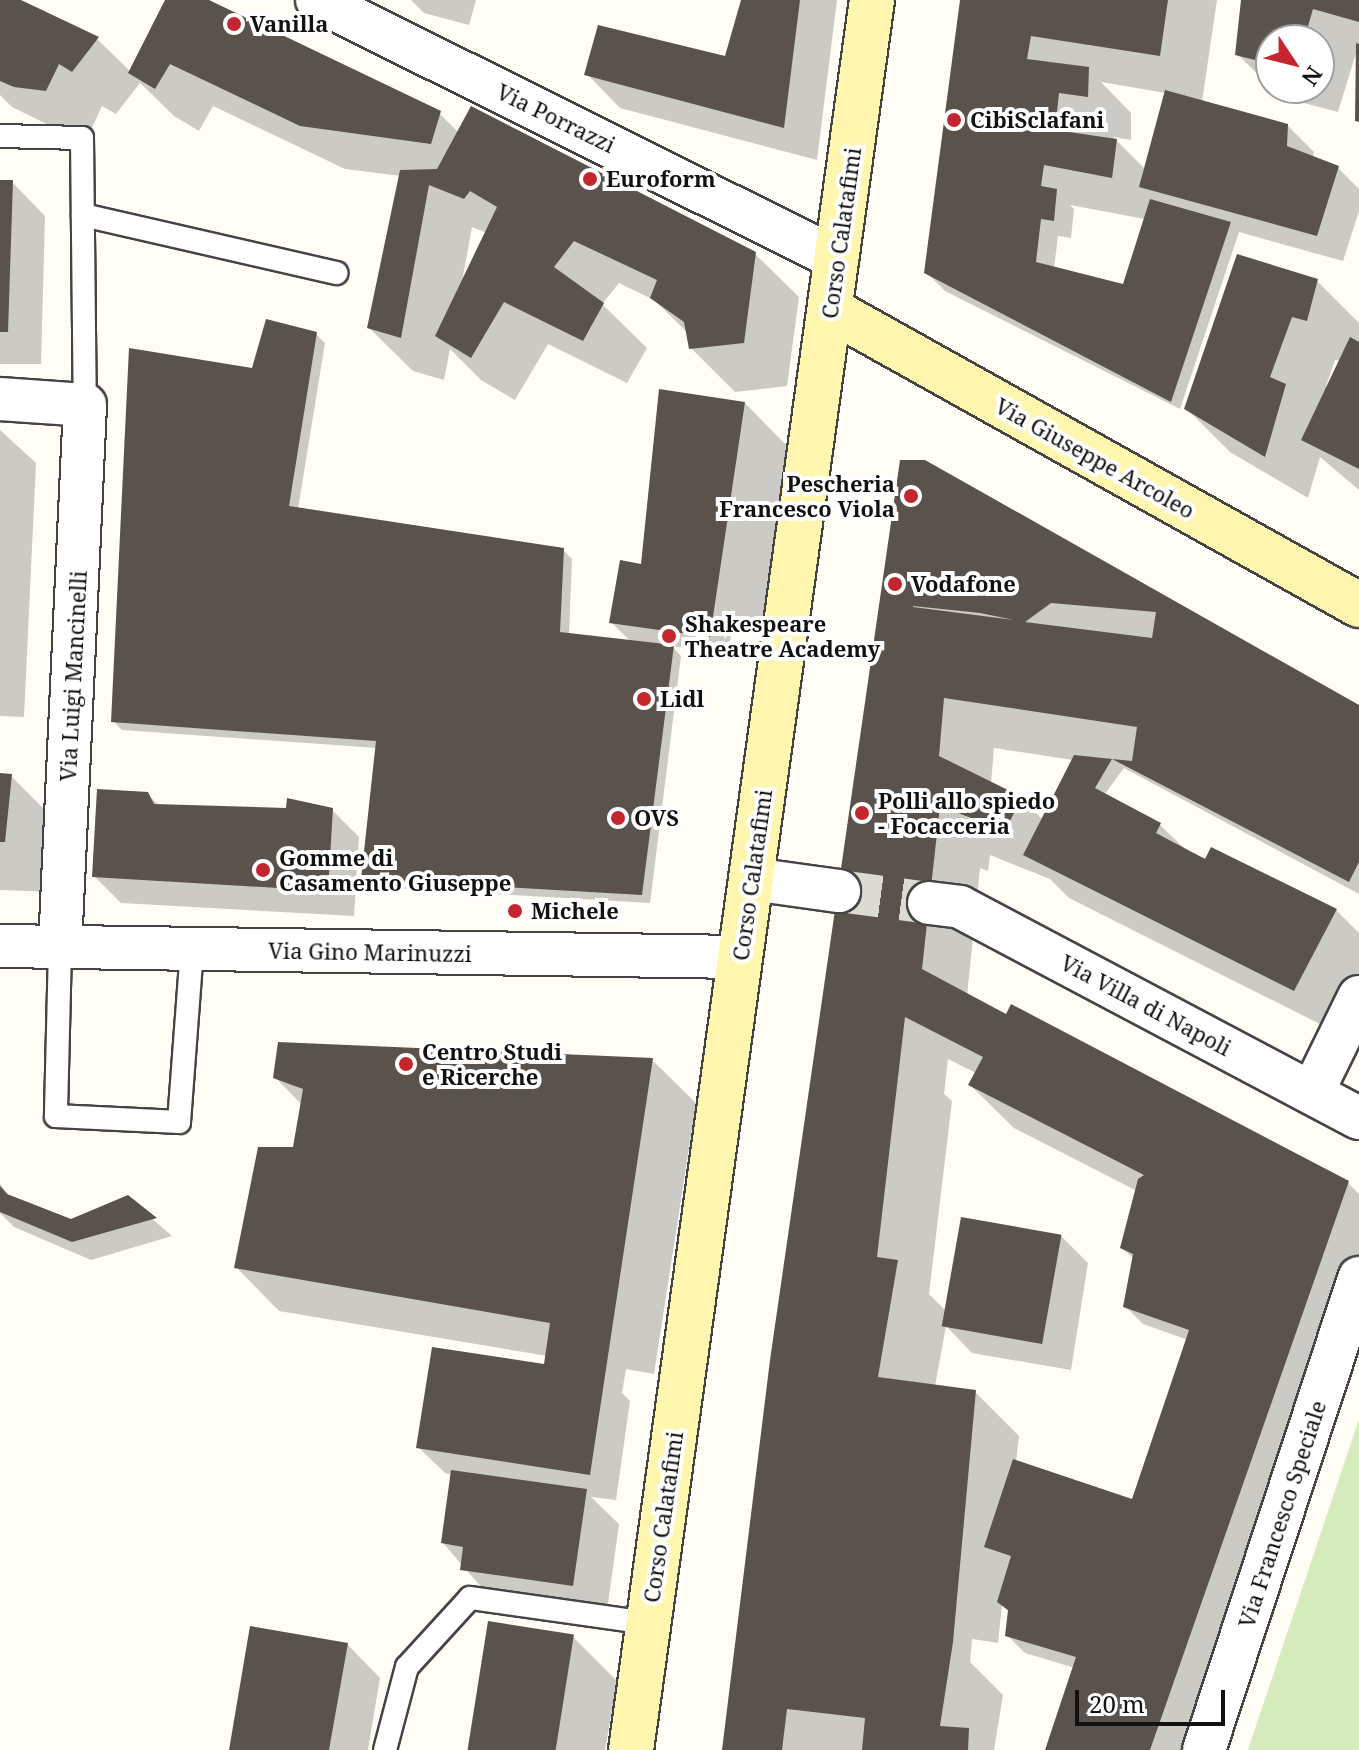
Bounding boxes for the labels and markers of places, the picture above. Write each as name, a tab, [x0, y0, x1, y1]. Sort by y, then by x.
place label: Vanilla	[250, 11, 328, 37]
marker: Vanilla	[225, 15, 243, 33]
place label: CibiSclafani	[970, 107, 1104, 133]
marker: CibiSclafani	[945, 111, 963, 129]
place label: Euroform	[606, 166, 716, 192]
marker: Euroform	[581, 170, 599, 188]
place label: Pescheria Francesco Viola	[719, 470, 895, 522]
marker: Pescheria Francesco Viola	[902, 487, 920, 505]
place label: Vodafone	[911, 571, 1016, 597]
marker: Vodafone	[886, 575, 904, 593]
place label: Shakespeare Theatre Academy	[685, 610, 880, 662]
marker: Shakespeare Theatre Academy	[660, 627, 678, 645]
place label: Lidl	[660, 686, 704, 712]
marker: Lidl	[635, 690, 653, 708]
place label: Polli allo spiedo - Focacceria	[878, 787, 1055, 838]
marker: Polli allo spiedo - Focacceria	[853, 804, 871, 822]
place label: OVS	[634, 805, 679, 831]
marker: OVS	[609, 809, 627, 827]
place label: Gomme di Casamento Giuseppe	[279, 844, 511, 896]
marker: Gomme di Casamento Giuseppe	[254, 861, 272, 879]
place label: Michele	[531, 898, 619, 924]
marker: Michele	[506, 902, 524, 920]
place label: Centro Studi e Ricerche	[422, 1038, 562, 1090]
marker: Centro Studi e Ricerche	[397, 1055, 415, 1073]

